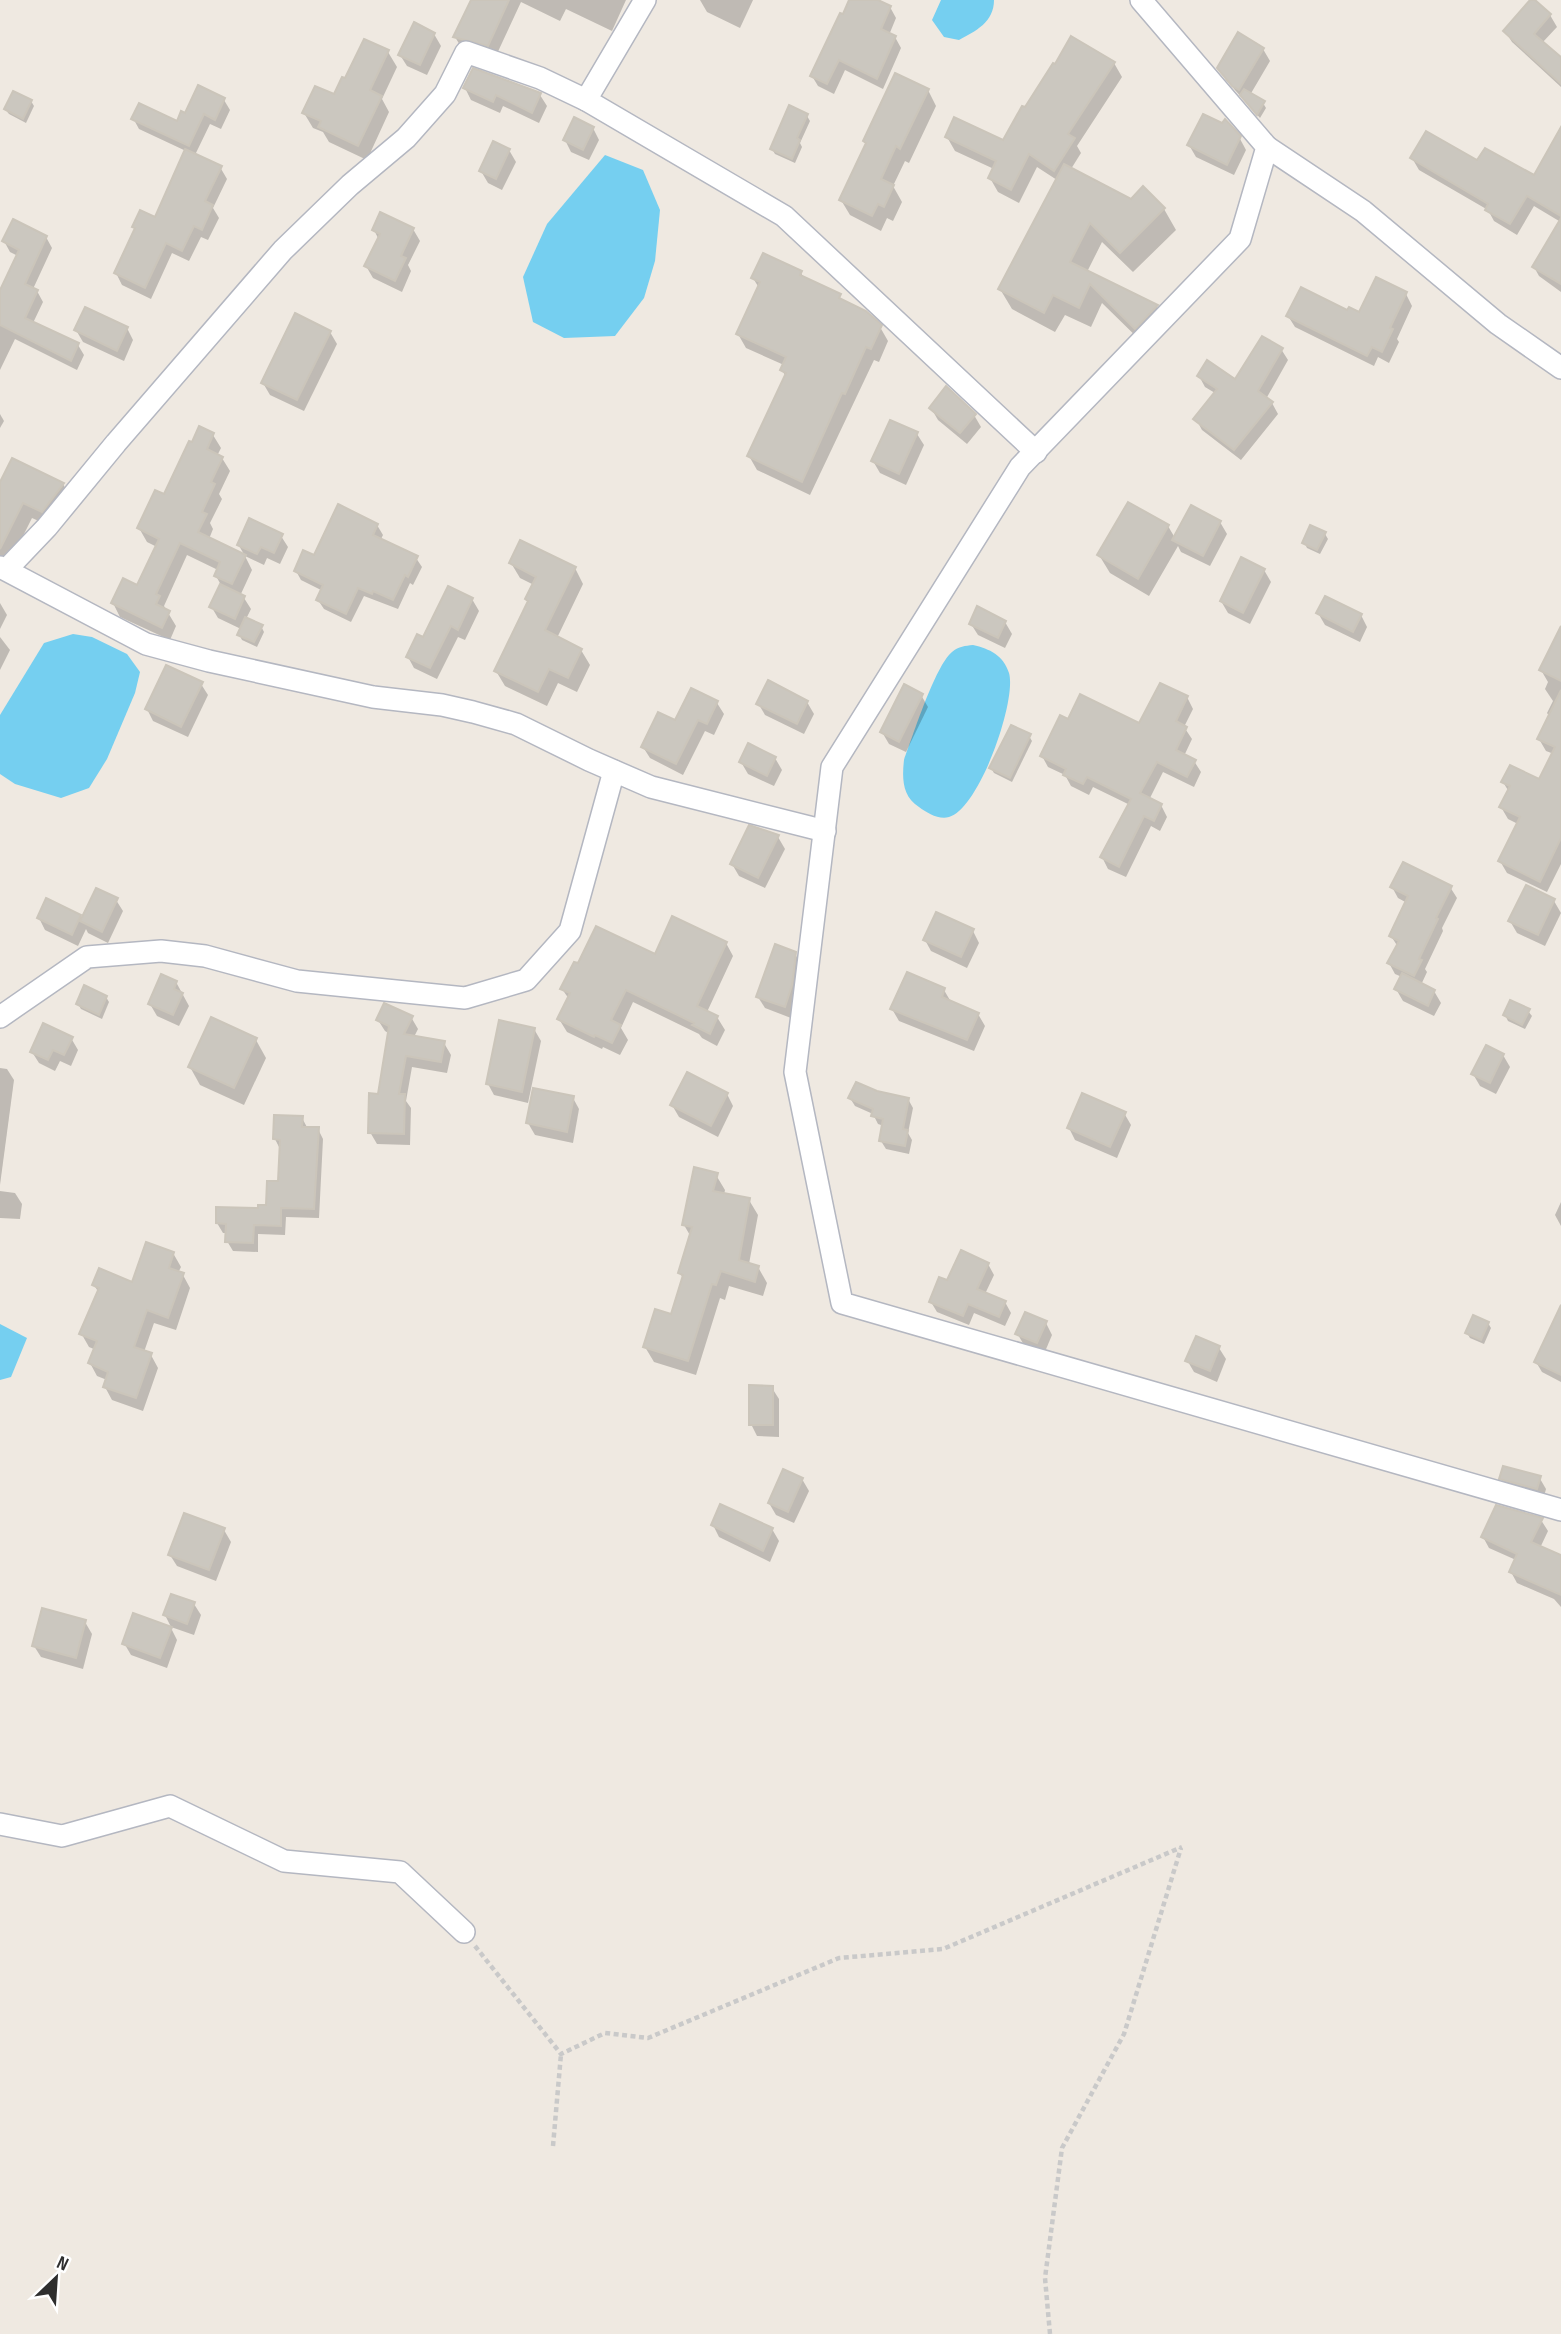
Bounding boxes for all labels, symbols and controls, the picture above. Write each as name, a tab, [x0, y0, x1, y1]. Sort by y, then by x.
north arrow	[21, 2243, 91, 2313]
text: N	[53, 2251, 72, 2277]

